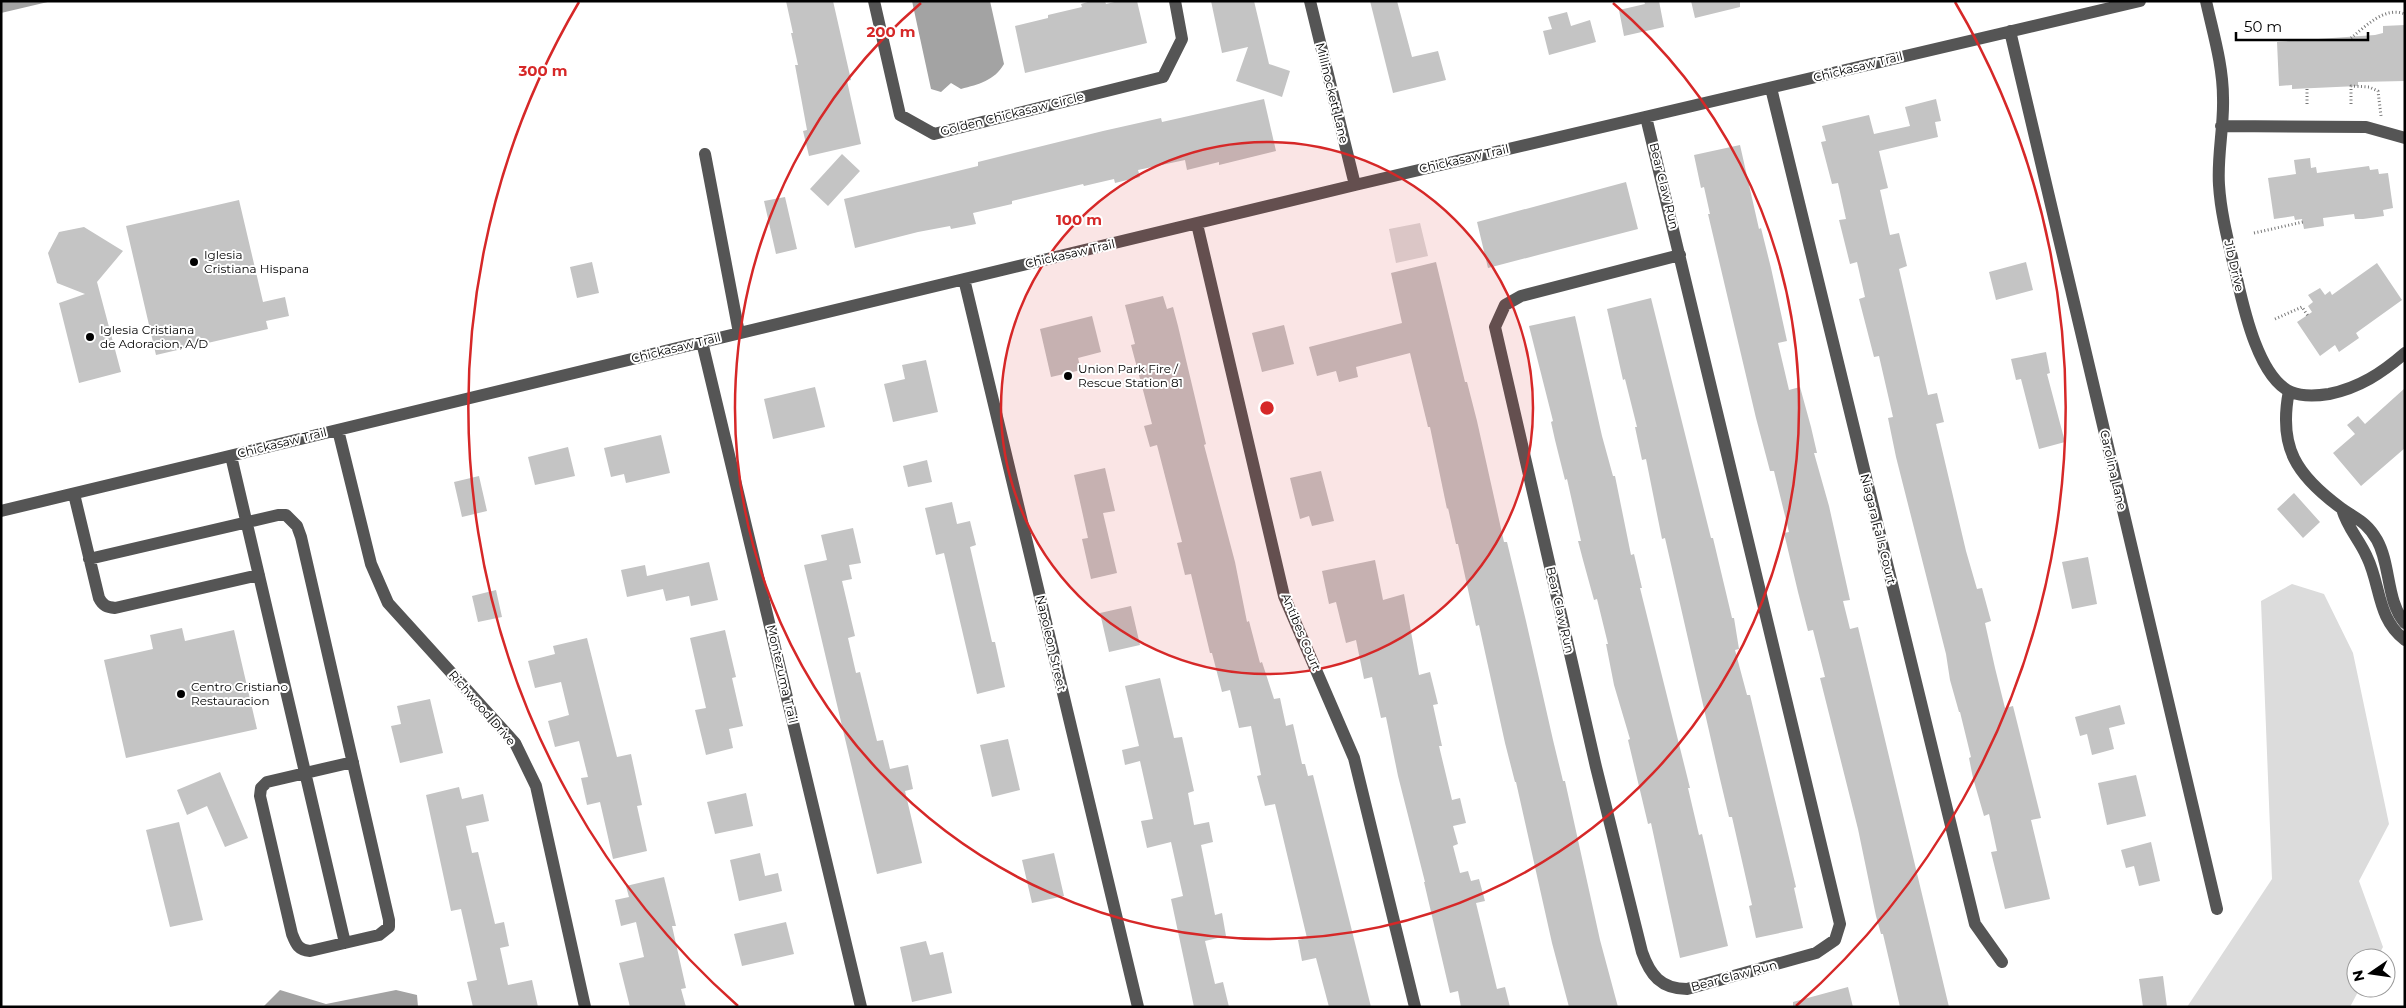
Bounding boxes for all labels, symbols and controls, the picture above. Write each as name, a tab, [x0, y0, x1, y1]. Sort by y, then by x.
scale bar	[2236, 10, 2368, 42]
text: 50 m	[2244, 17, 2282, 36]
text: 200 m	[866, 22, 916, 41]
street label: Millinockett Lane	[1313, 41, 1352, 145]
street label: Chickasaw Trail	[1812, 48, 1904, 85]
text: 300 m	[517, 61, 568, 80]
street label: Golden Chickasaw Circle	[939, 88, 1085, 139]
street label: Chickasaw Trail	[1418, 141, 1510, 176]
street label: Bear Claw Run	[1647, 141, 1682, 231]
text: 100 m	[1056, 210, 1102, 229]
street label: Chickasaw Trail	[1024, 236, 1116, 271]
street label: Jib Drive	[2221, 238, 2248, 293]
place label: Iglesia Cristiana Hispana	[204, 247, 309, 276]
marker: Iglesia Cristiana Hispana	[188, 256, 200, 268]
place label: Iglesia Cristiana de Adoracion, A/D	[100, 322, 208, 351]
street label: Chickasaw Trail	[630, 329, 722, 366]
marker: Iglesia Cristiana de Adoracion, A/D	[84, 331, 96, 343]
place label: Union Park Fire / Rescue Station 81	[1078, 361, 1183, 390]
marker: Union Park Fire / Rescue Station 81	[1062, 370, 1074, 382]
centre of rings	[1258, 399, 1276, 417]
street label: Chickasaw Trail	[236, 424, 328, 461]
street label: Carolina Lane	[2097, 428, 2130, 512]
street label: Niagara Falls Court	[1857, 472, 1900, 586]
street label: Bear Claw Run	[1543, 565, 1578, 655]
street label: Antibes Court	[1278, 591, 1325, 673]
street label: Napoleon Street	[1033, 593, 1070, 692]
street label: Montezuma Trail	[764, 623, 801, 725]
street label: Richwood Drive	[446, 667, 519, 748]
place label: Centro Cristiano Restauracion	[191, 679, 288, 708]
marker: Centro Cristiano Restauracion	[175, 688, 187, 700]
north arrow	[2346, 948, 2396, 998]
street label: Bear Claw Run	[1689, 957, 1779, 994]
text: N	[2348, 968, 2368, 983]

